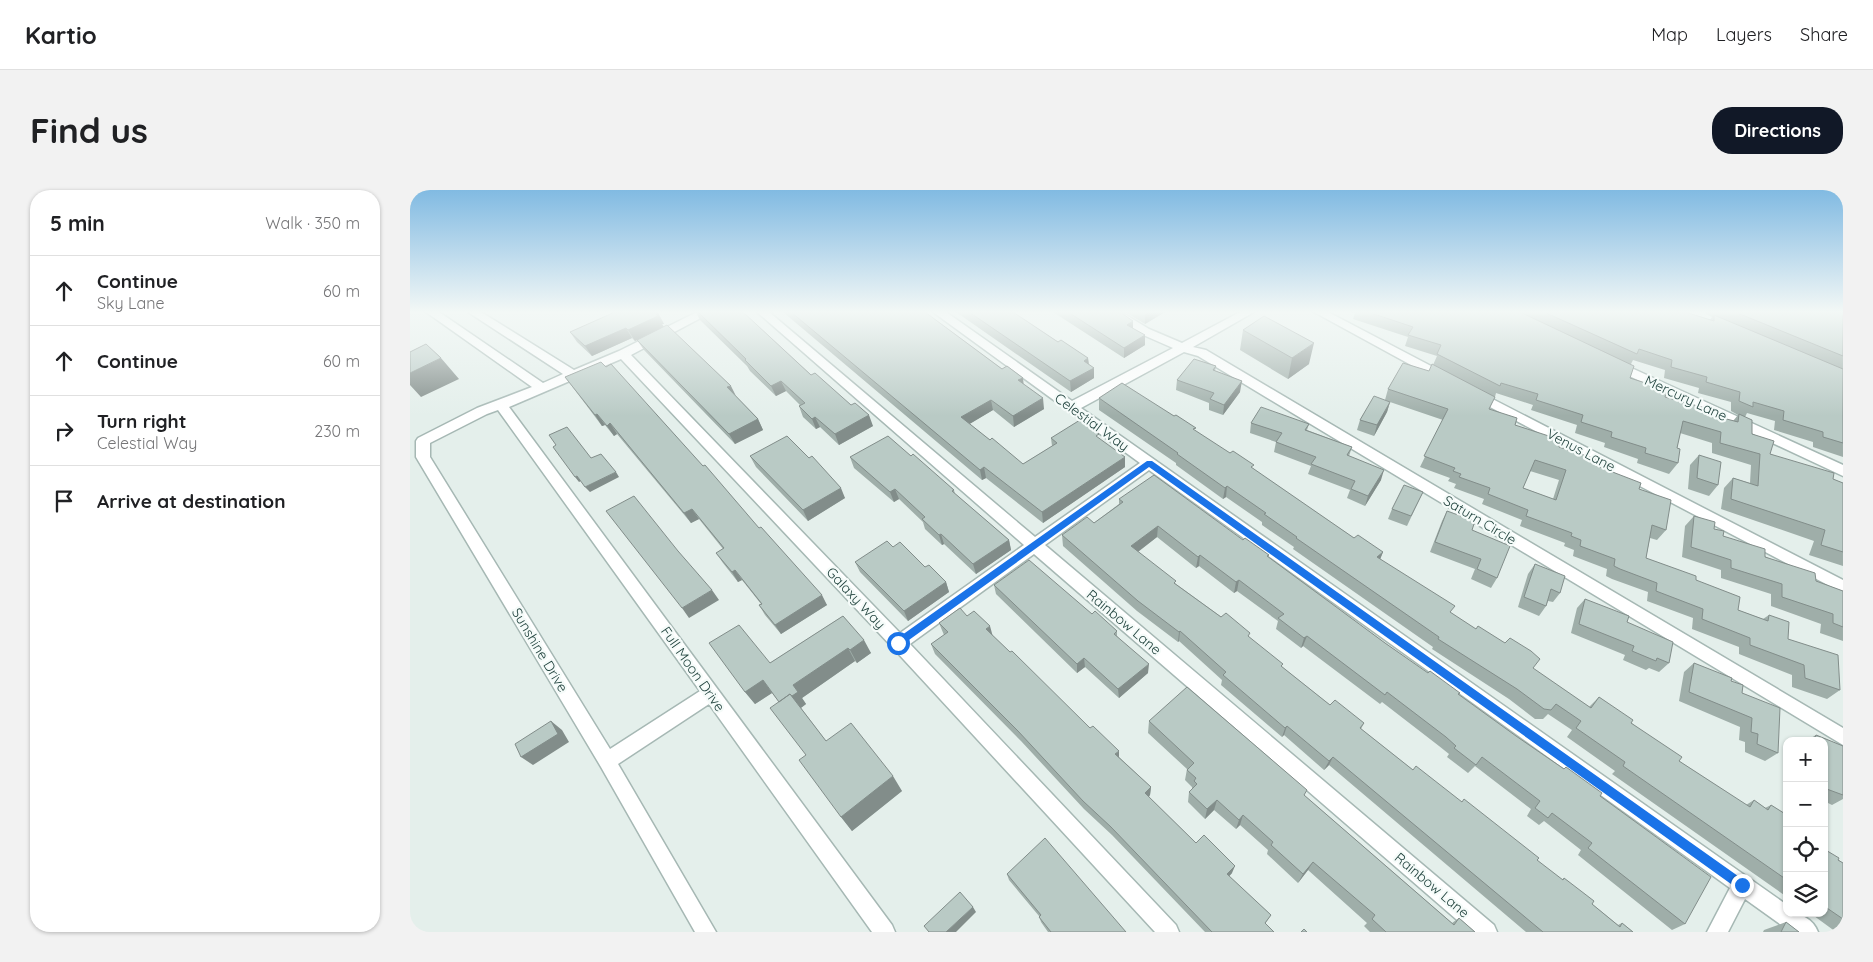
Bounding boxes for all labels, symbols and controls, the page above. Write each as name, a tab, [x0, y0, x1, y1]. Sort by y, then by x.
text: Kartio	[25, 20, 97, 50]
text: Map	[1651, 23, 1688, 46]
text: Layers	[1716, 23, 1772, 46]
text: Share	[1800, 23, 1848, 46]
button: Directions	[1712, 107, 1843, 154]
text: Find us	[30, 108, 148, 152]
text: 5 min	[50, 210, 105, 236]
text: Walk · 350 m	[265, 213, 360, 233]
text: Continue	[97, 269, 178, 293]
icon: ahead	[50, 277, 78, 305]
text: 60 m	[323, 281, 360, 301]
text: Sky Lane	[97, 293, 165, 313]
icon: ahead	[50, 347, 78, 375]
text: Continue	[97, 349, 178, 373]
text: 60 m	[323, 351, 360, 371]
street label: Mercury Lane	[1642, 371, 1730, 425]
street label: Celestial Way	[1051, 389, 1133, 455]
text: Turn right	[97, 409, 186, 433]
icon: right	[50, 417, 78, 445]
text: 230 m	[314, 421, 360, 441]
street label: Venus Lane	[1544, 424, 1619, 476]
text: Celestial Way	[97, 433, 197, 453]
icon: arrive	[50, 487, 78, 515]
text: Arrive at destination	[97, 489, 286, 513]
street label: Saturn Circle	[1440, 491, 1520, 549]
street label: Galaxy Way	[823, 563, 889, 633]
street label: Rainbow Lane	[1083, 585, 1165, 659]
street label: Sunshine Drive	[508, 605, 572, 695]
street label: Full Moon Drive	[657, 623, 729, 715]
route start	[887, 632, 910, 655]
map controls	[1783, 737, 1828, 917]
button: +	[1783, 737, 1828, 782]
button: −	[1783, 782, 1828, 827]
button: locate	[1783, 827, 1828, 872]
street label: Rainbow Lane	[1391, 848, 1473, 922]
button: layers	[1783, 872, 1828, 917]
route end	[1731, 874, 1754, 897]

